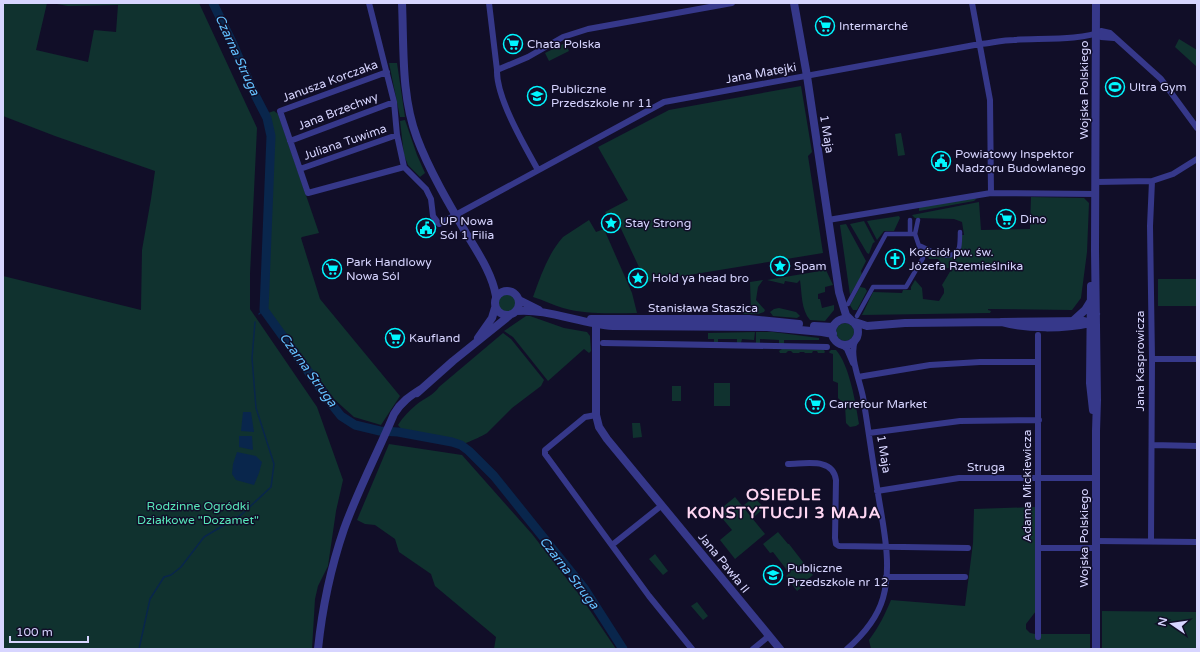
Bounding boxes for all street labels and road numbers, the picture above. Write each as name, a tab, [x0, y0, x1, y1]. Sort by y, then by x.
street label: Wojska Polskiego	[1077, 40, 1091, 140]
street label: Janusza Korczaka	[280, 57, 380, 105]
street label: Jana Matejki	[725, 60, 797, 86]
street label: Jana Brzechwy	[296, 89, 381, 133]
street label: 1 Maja	[817, 114, 837, 154]
street label: Juliana Tuwima	[302, 121, 388, 163]
street label: Stanisława Staszica	[648, 301, 758, 315]
street label: Jana Kasprowicza	[1133, 311, 1147, 411]
street label: Adama Mickiewicza	[1020, 430, 1034, 542]
street label: 1 Maja	[874, 434, 894, 474]
street label: Struga	[967, 460, 1005, 474]
street label: Wojska Polskiego	[1077, 488, 1091, 588]
street label: Jana Pawła II	[696, 530, 752, 596]

